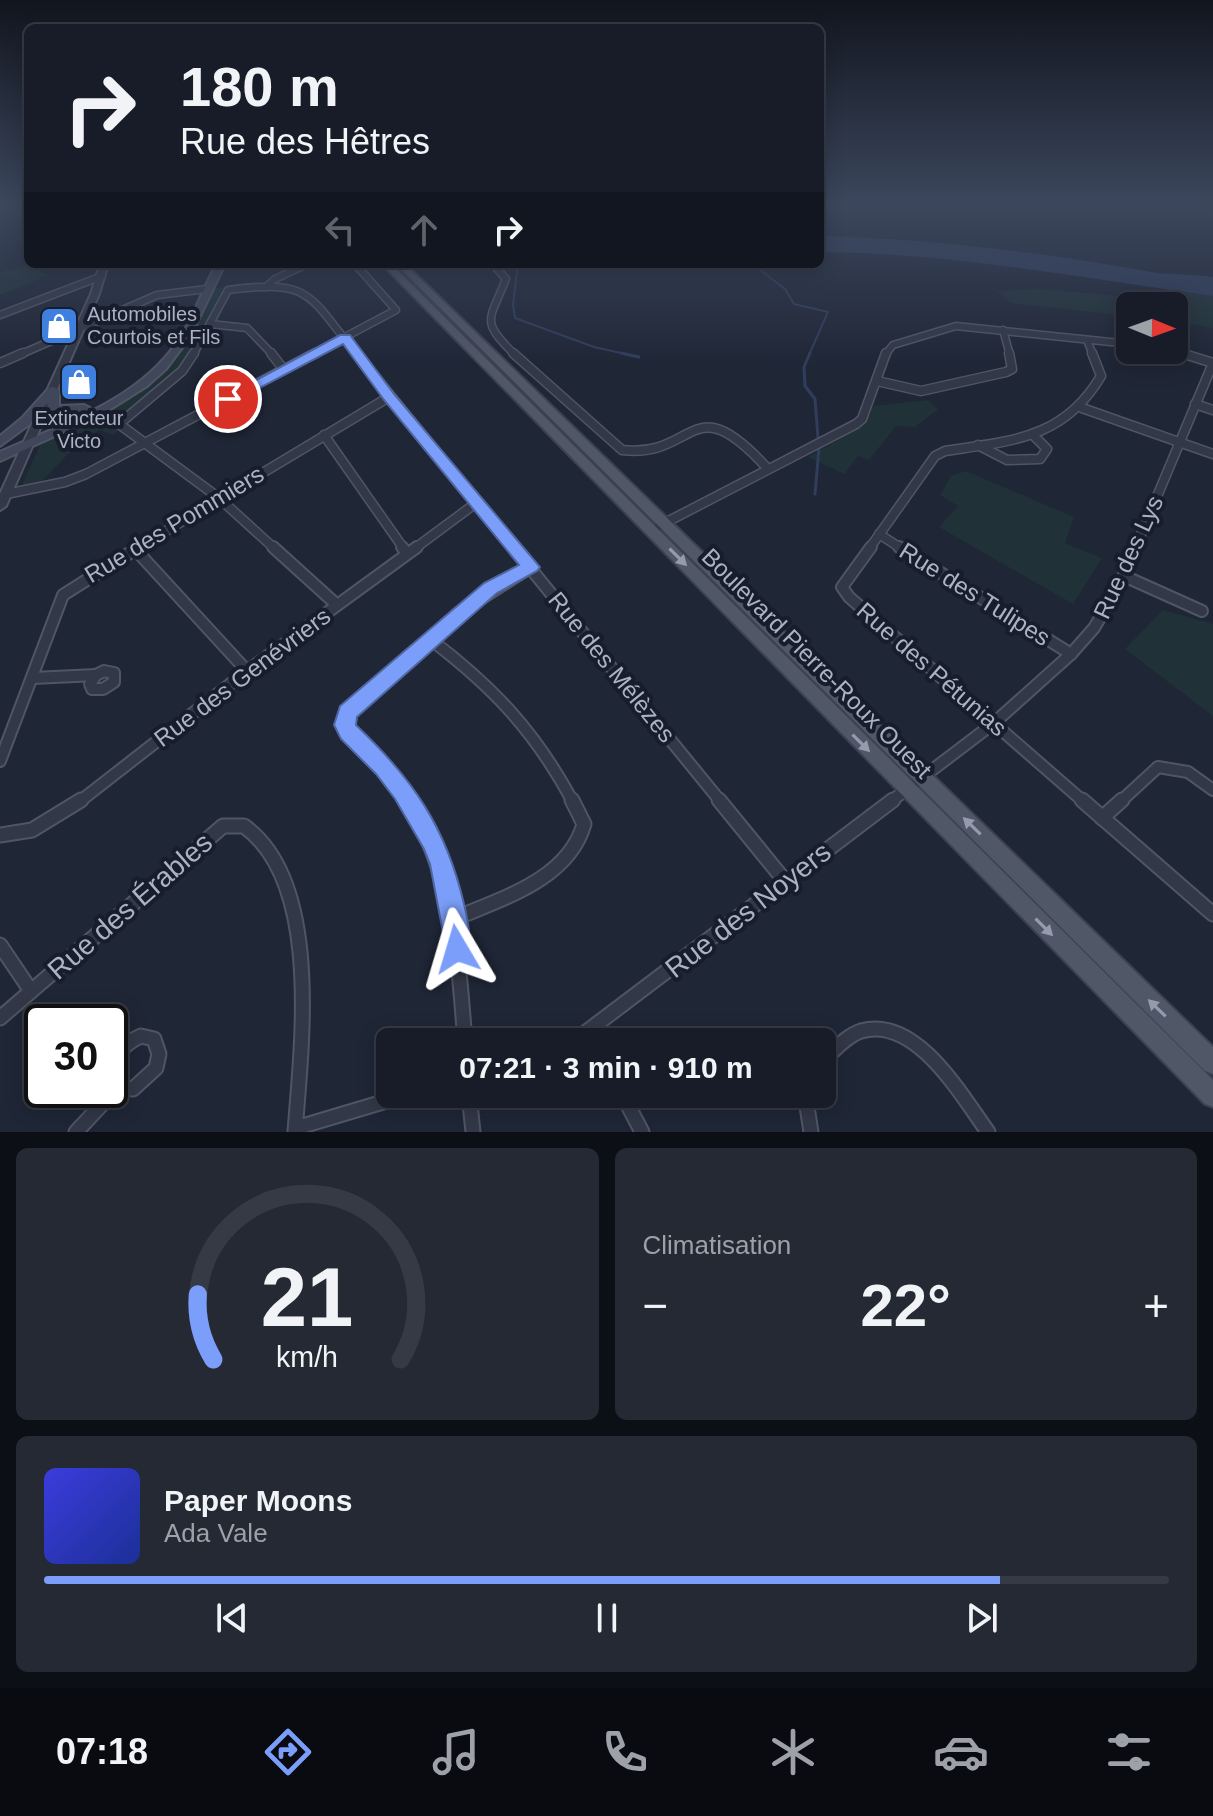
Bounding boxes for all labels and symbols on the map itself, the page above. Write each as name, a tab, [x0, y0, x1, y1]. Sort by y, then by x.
north arrow	[1116, 292, 1188, 364]
place label: Automobiles Courtois et Fils	[87, 303, 220, 348]
shop icon: Automobiles Courtois et Fils	[38, 305, 80, 347]
shop icon: Extincteur Victo	[58, 361, 100, 403]
pin	[194, 365, 262, 433]
place label: Extincteur Victo	[35, 407, 124, 452]
street label: Rue des Pommiers	[80, 460, 268, 588]
street label: Rue des Lys	[1088, 491, 1168, 623]
street label: Rue des Tulipes	[895, 537, 1055, 651]
street label: Boulevard Pierre-Roux Ouest	[697, 543, 938, 784]
one-way arrow	[669, 548, 688, 567]
street label: Rue des Mélèzes	[543, 586, 681, 748]
street label: Rue des Pétunias	[852, 597, 1012, 741]
street label: Rue des Genévriers	[149, 602, 335, 752]
one-way arrow	[851, 733, 870, 751]
one-way arrow	[963, 817, 982, 836]
street label: Rue des Érables	[42, 826, 218, 986]
street label: Rue des Noyers	[659, 836, 837, 984]
position arrow	[415, 907, 499, 991]
one-way arrow	[1034, 917, 1053, 936]
one-way arrow	[1148, 999, 1167, 1018]
speed limit sign: 30	[24, 1004, 128, 1108]

